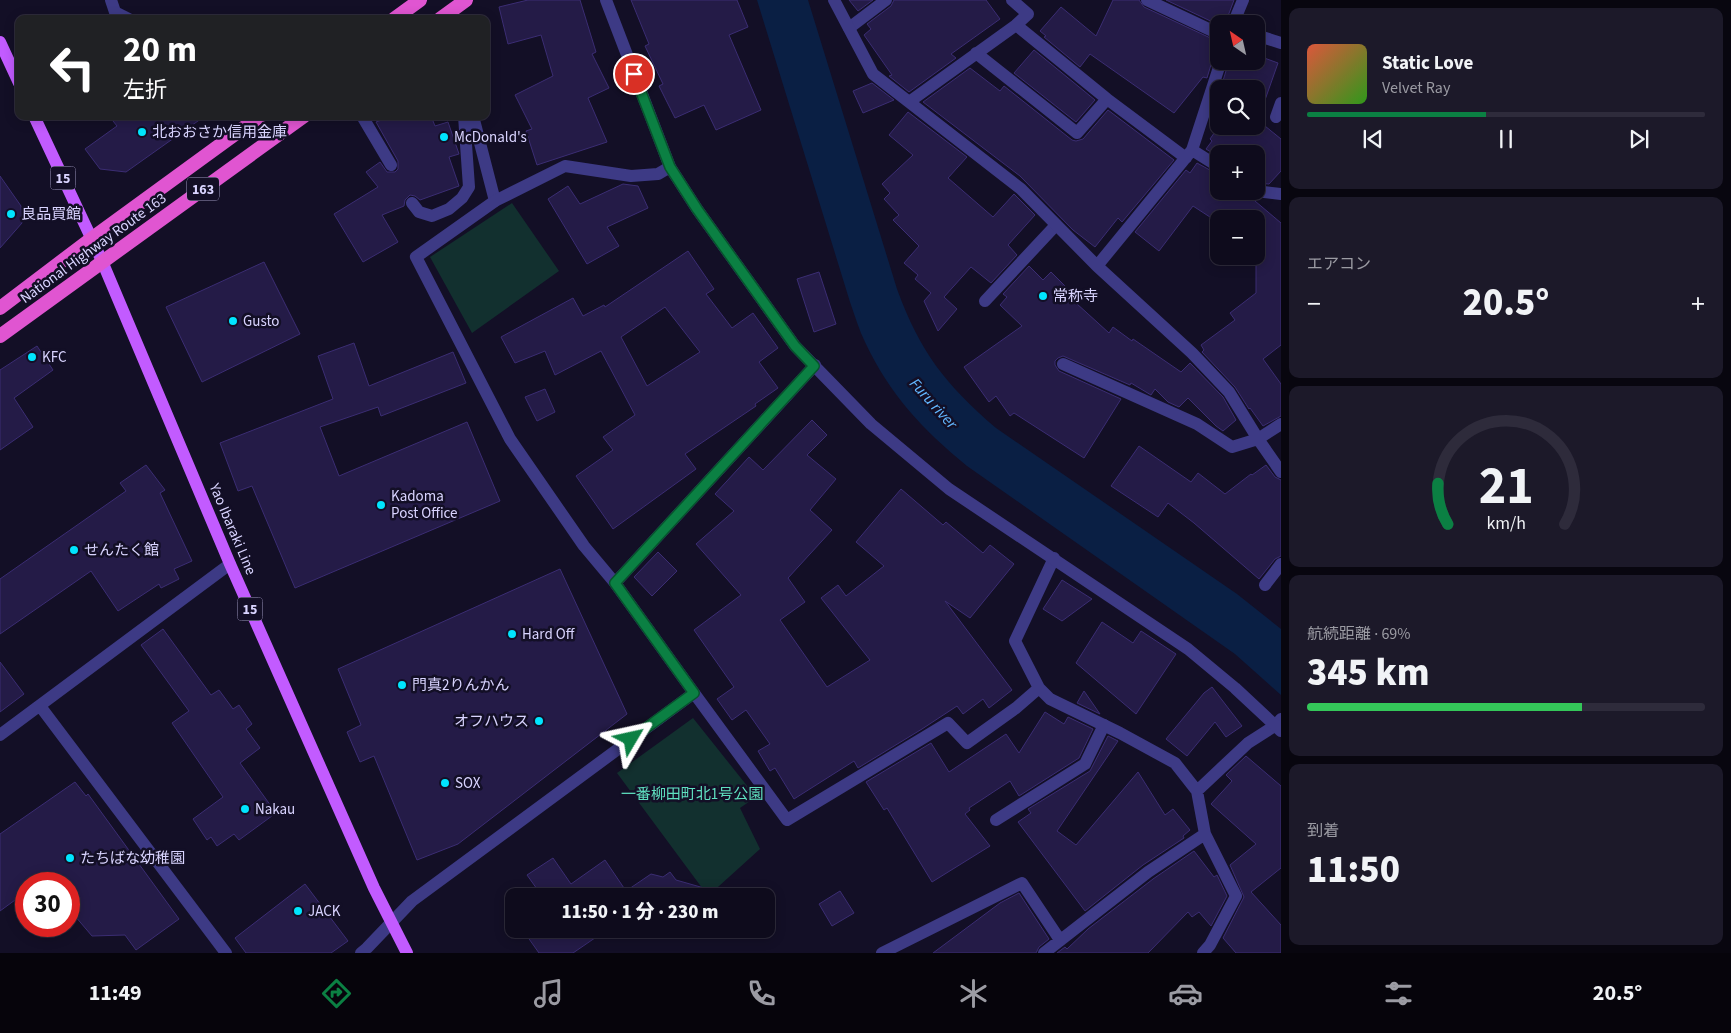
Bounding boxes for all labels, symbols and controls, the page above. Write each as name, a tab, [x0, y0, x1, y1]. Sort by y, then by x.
north arrow	[1210, 15, 1265, 70]
map controls	[1210, 15, 1265, 265]
text: 20 m	[123, 25, 197, 75]
icon: left	[40, 35, 105, 100]
text: Static Love	[1382, 50, 1473, 77]
pin	[613, 53, 655, 95]
icon: arrive	[620, 60, 648, 88]
text: 左折	[123, 74, 167, 106]
text: Velvet Ray	[1382, 77, 1450, 99]
button: search	[1210, 80, 1265, 135]
place label: 北おおさか信用金庫	[152, 122, 287, 143]
icon: previous	[1359, 125, 1387, 153]
icon: pause	[1492, 125, 1520, 153]
icon: next	[1625, 125, 1653, 153]
marker: 北おおさか信用金庫	[136, 126, 148, 138]
place label: McDonald's	[454, 127, 527, 148]
marker: McDonald's	[438, 131, 450, 143]
button: +	[1210, 145, 1265, 200]
road number: 15	[50, 167, 76, 190]
road number: 163	[187, 178, 219, 200]
street label: National Highway Route 163	[16, 188, 171, 309]
place label: 良品買館	[21, 204, 81, 225]
marker: 良品買館	[5, 208, 17, 220]
button: −	[1210, 210, 1265, 265]
text: エアコン	[1307, 253, 1371, 275]
text: 20.5°	[1463, 276, 1549, 330]
text: −	[1307, 284, 1321, 324]
text: +	[1691, 284, 1705, 324]
place label: 常称寺	[1053, 286, 1098, 307]
marker: 常称寺	[1037, 290, 1049, 302]
place label: Gusto	[243, 311, 279, 332]
marker: Gusto	[227, 315, 239, 327]
place label: KFC	[42, 347, 67, 368]
marker: KFC	[26, 351, 38, 363]
water label: Furu river	[904, 373, 963, 435]
text: 21	[1479, 450, 1533, 524]
street label: Yao Ibaraki Line	[203, 479, 261, 578]
place label: Kadoma Post Office	[391, 486, 458, 524]
marker: Kadoma Post Office	[375, 499, 387, 511]
text: km/h	[1486, 511, 1526, 536]
place label: せんたく館	[84, 540, 159, 561]
marker: せんたく館	[68, 544, 80, 556]
road number: 15	[238, 598, 262, 620]
text: 航続距離 · 69%	[1307, 623, 1410, 645]
place label: Hard Off	[522, 624, 576, 645]
marker: Hard Off	[506, 628, 518, 640]
text: 345 km	[1307, 646, 1429, 700]
place label: 門真2りんかん	[412, 675, 509, 696]
marker: 門真2りんかん	[396, 679, 408, 691]
place label: オフハウス	[454, 711, 529, 732]
position arrow	[604, 712, 656, 764]
marker: オフハウス	[533, 715, 545, 727]
place label: SOX	[455, 773, 481, 794]
marker: SOX	[439, 777, 451, 789]
park label: 一番柳田町北1号公園	[621, 784, 763, 805]
place label: Nakau	[255, 799, 295, 820]
marker: Nakau	[239, 803, 251, 815]
text: 到着	[1307, 820, 1339, 842]
text: 11:50	[1307, 843, 1400, 897]
place label: たちばな幼稚園	[80, 848, 185, 869]
marker: たちばな幼稚園	[64, 852, 76, 864]
speed limit sign: 30	[15, 872, 80, 937]
text: 11:50 · 1 分 · 230 m	[561, 899, 719, 926]
place label: JACK	[308, 901, 341, 922]
marker: JACK	[292, 905, 304, 917]
icon: directions	[319, 976, 354, 1011]
icon: music	[531, 976, 566, 1011]
icon: phone	[744, 976, 779, 1011]
icon: climate	[956, 976, 991, 1011]
icon: car	[1168, 976, 1203, 1011]
icon: filters	[1381, 976, 1416, 1011]
text: 11:49	[89, 977, 142, 1009]
text: 20.5°	[1593, 977, 1642, 1009]

